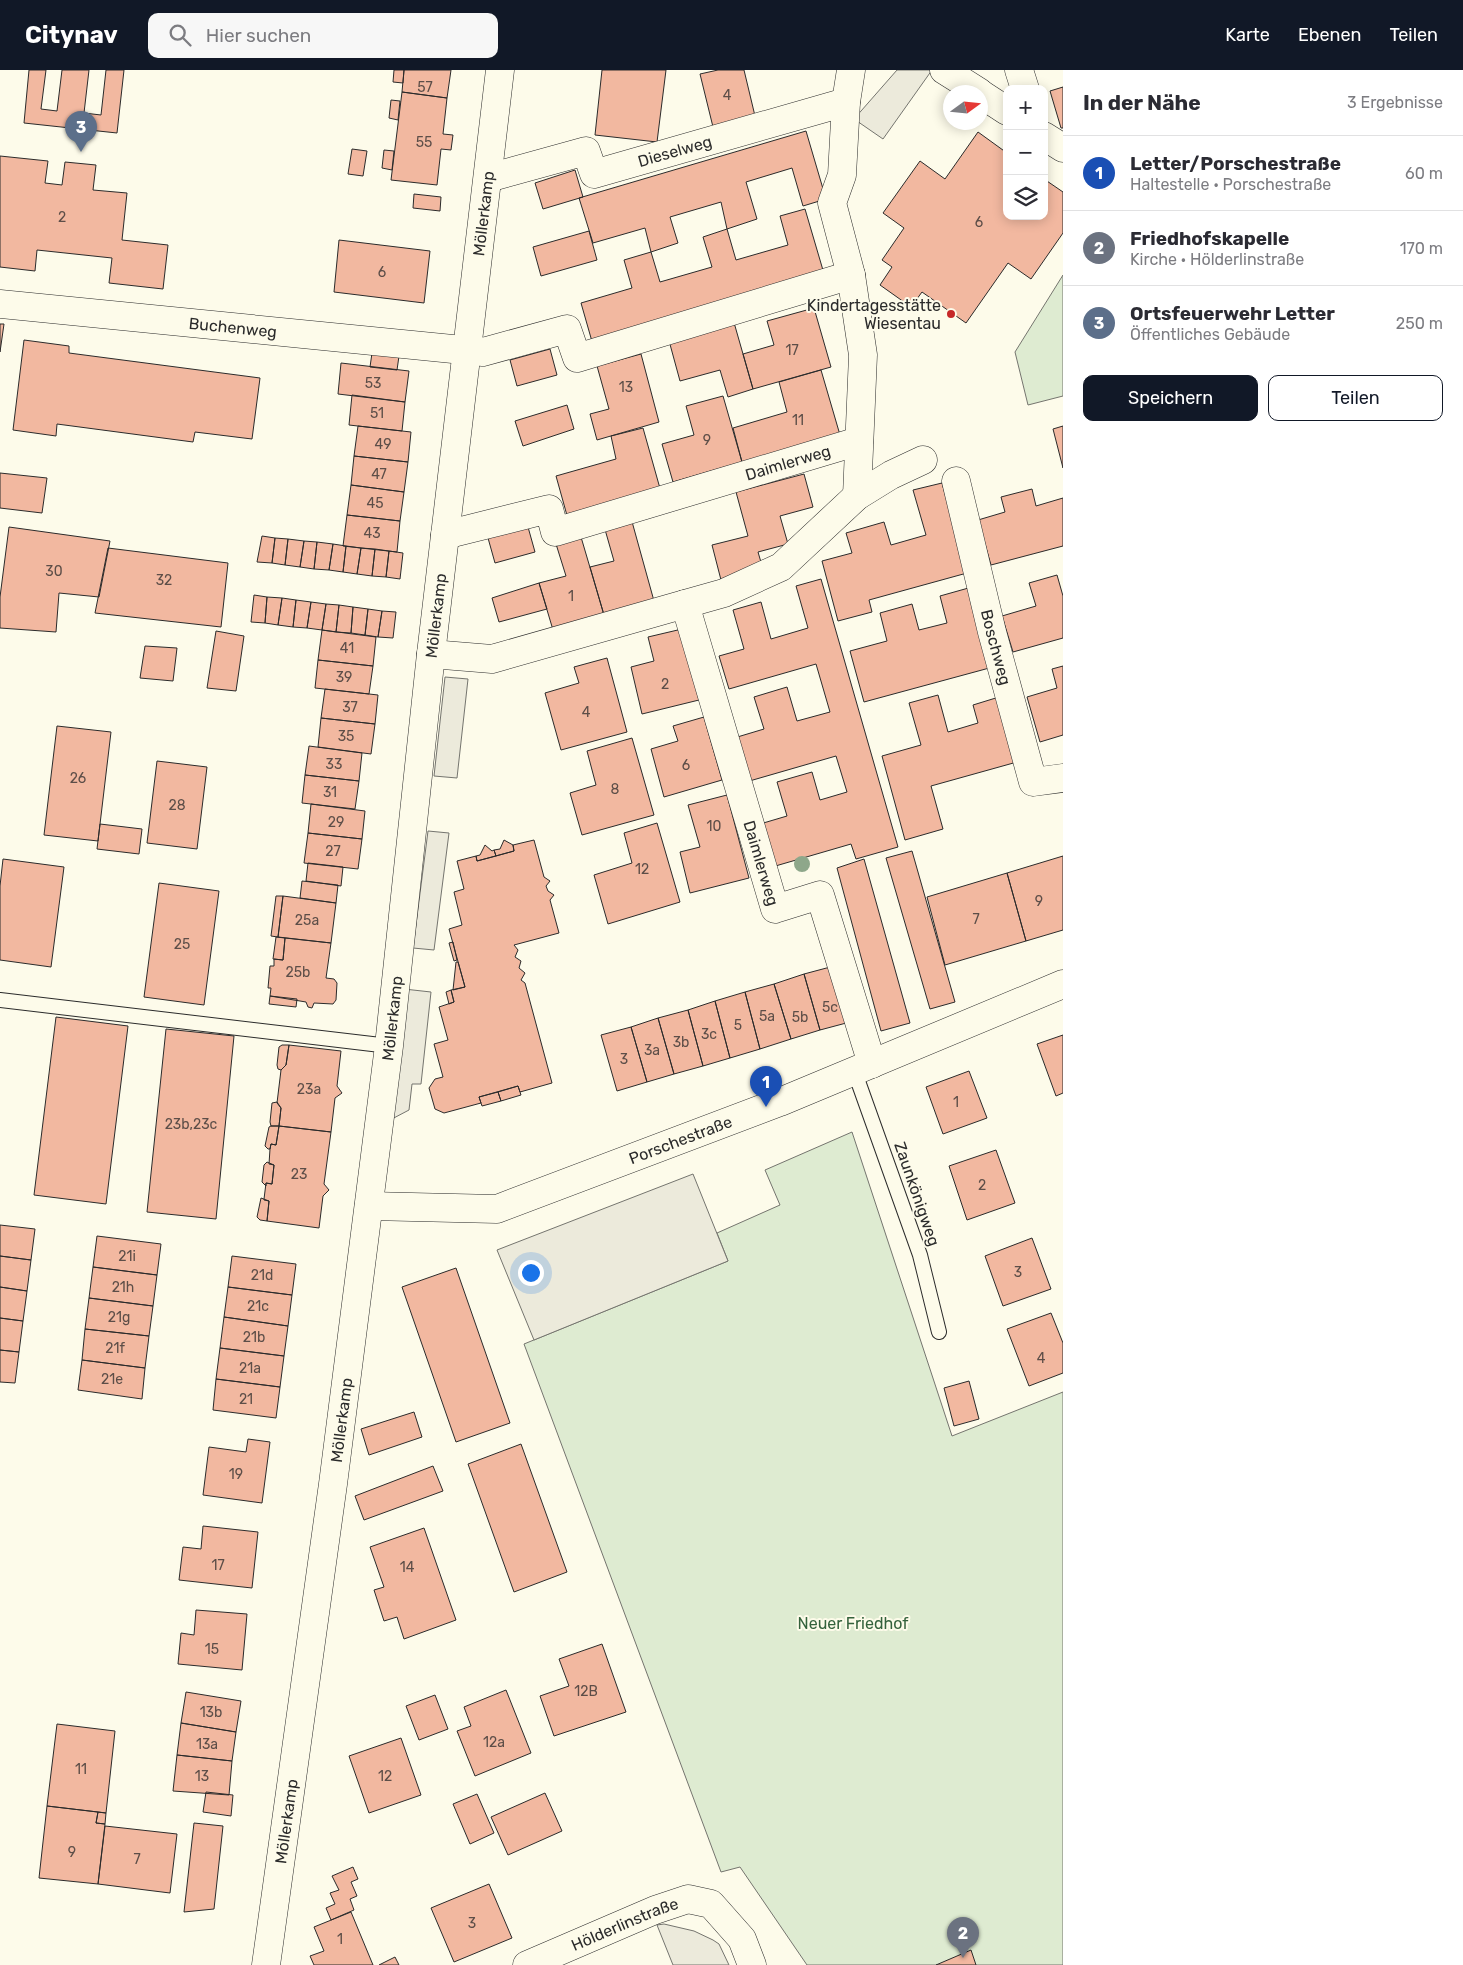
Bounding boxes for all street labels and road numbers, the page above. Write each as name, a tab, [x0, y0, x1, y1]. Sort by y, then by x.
street label: Dieselweg	[636, 131, 714, 171]
street label: Möllerkamp	[469, 170, 497, 257]
street label: Buchenweg	[188, 313, 278, 341]
street label: Daimlerweg	[743, 441, 833, 484]
street label: Möllerkamp	[421, 572, 450, 659]
street label: Boschweg	[977, 607, 1016, 687]
street label: Daimlerweg	[740, 818, 783, 908]
street label: Möllerkamp	[378, 975, 406, 1062]
street label: Porschestraße	[626, 1112, 735, 1168]
street label: Zaunkönigweg	[890, 1139, 944, 1249]
street label: Möllerkamp	[326, 1377, 356, 1464]
street label: Möllerkamp	[271, 1778, 301, 1865]
street label: Hölderlinstraße	[568, 1893, 681, 1954]

